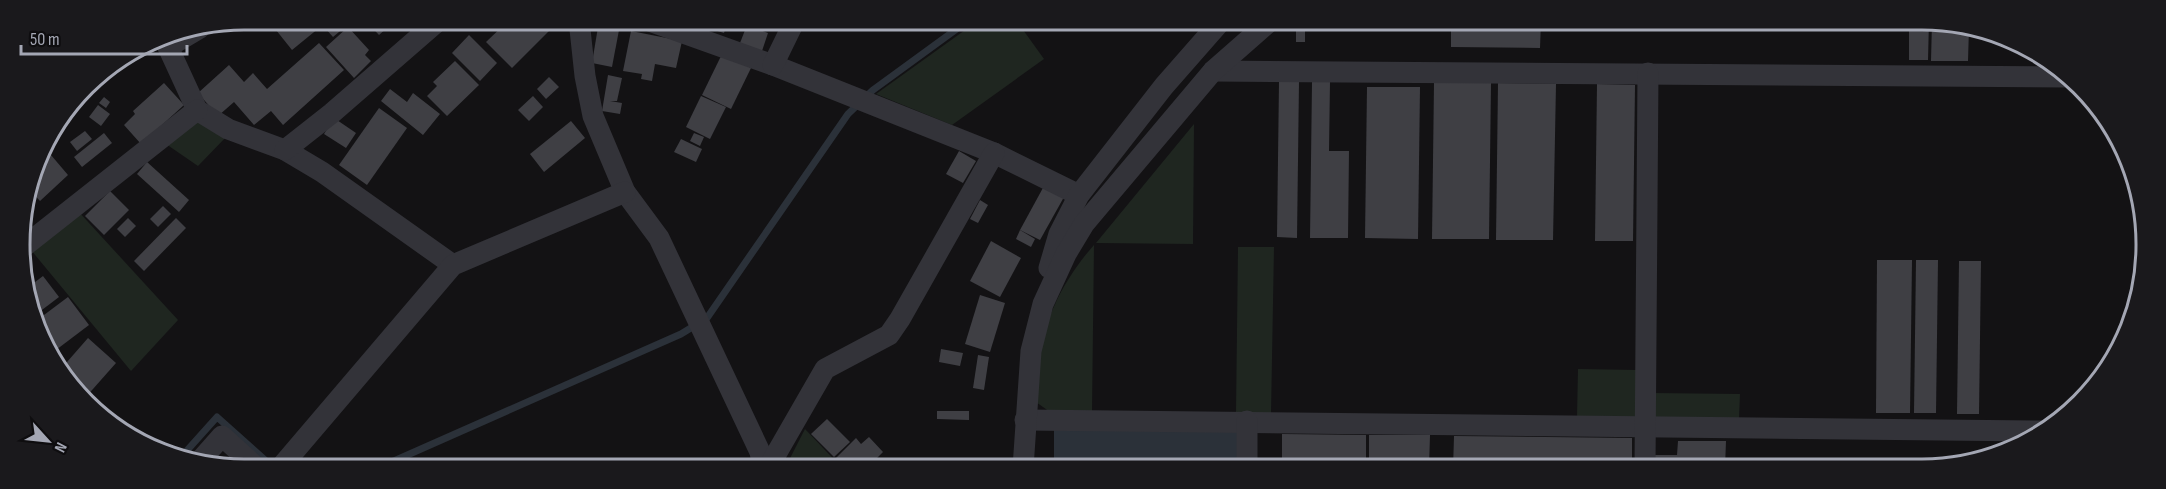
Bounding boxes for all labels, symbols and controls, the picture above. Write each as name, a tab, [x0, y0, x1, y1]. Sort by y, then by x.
scale bar	[21, 18, 188, 56]
text: 50 m	[30, 29, 60, 50]
north arrow	[18, 411, 78, 471]
text: N	[50, 439, 70, 455]

